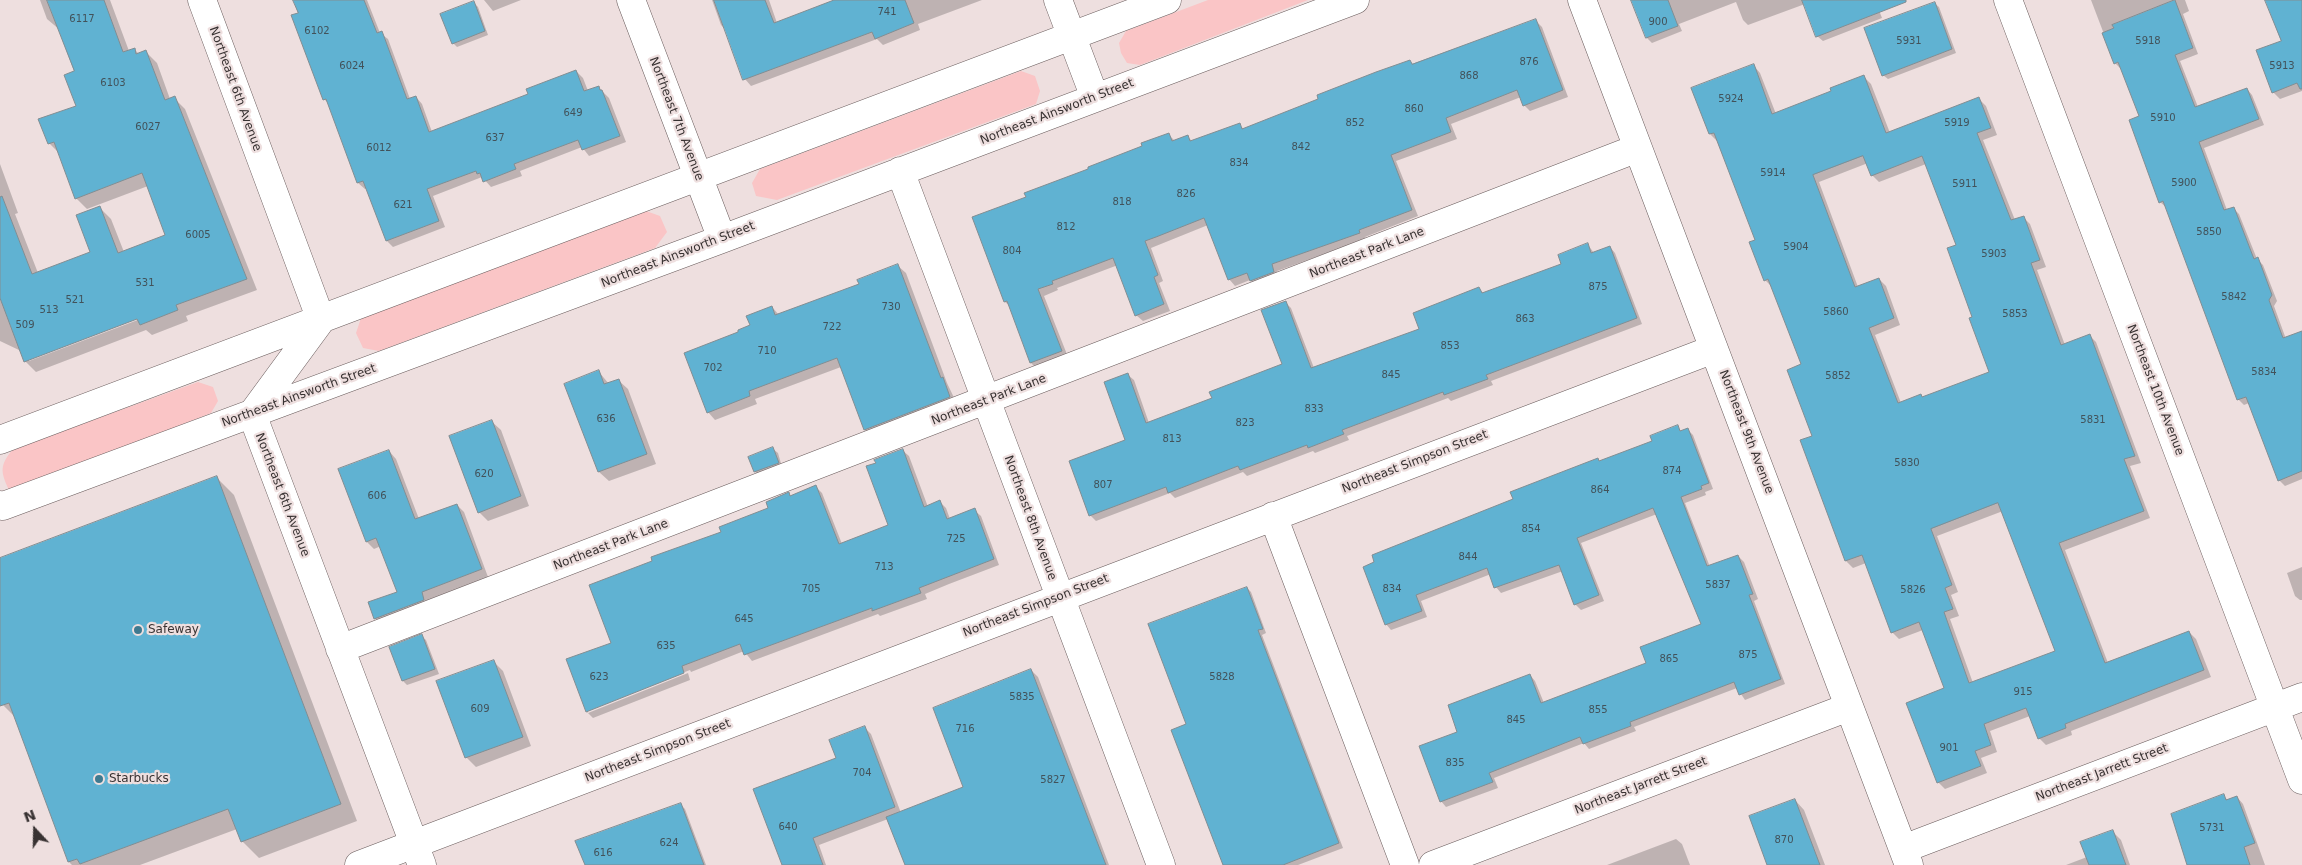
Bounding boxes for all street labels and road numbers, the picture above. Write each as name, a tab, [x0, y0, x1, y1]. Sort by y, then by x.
street label: Northeast 6th Avenue	[206, 25, 264, 153]
street label: Northeast 7th Avenue	[646, 55, 706, 183]
street label: Northeast Ainsworth Street	[978, 76, 1136, 148]
street label: Northeast Ainsworth Street	[599, 219, 757, 291]
street label: Northeast Park Lane	[1308, 224, 1426, 282]
street label: Northeast 10th Avenue	[2123, 323, 2187, 457]
street label: Northeast Ainsworth Street	[220, 361, 378, 431]
street label: Northeast 9th Avenue	[1716, 368, 1776, 496]
street label: Northeast Park Lane	[930, 371, 1048, 429]
street label: Northeast Simpson Street	[1340, 428, 1490, 496]
street label: Northeast 6th Avenue	[252, 431, 312, 559]
street label: Northeast 8th Avenue	[1001, 454, 1059, 582]
street label: Northeast Park Lane	[552, 516, 670, 574]
street label: Northeast Simpson Street	[961, 572, 1111, 640]
street label: Northeast Simpson Street	[583, 717, 733, 785]
street label: Northeast Jarrett Street	[2034, 741, 2170, 805]
street label: Northeast Jarrett Street	[1573, 754, 1709, 818]

